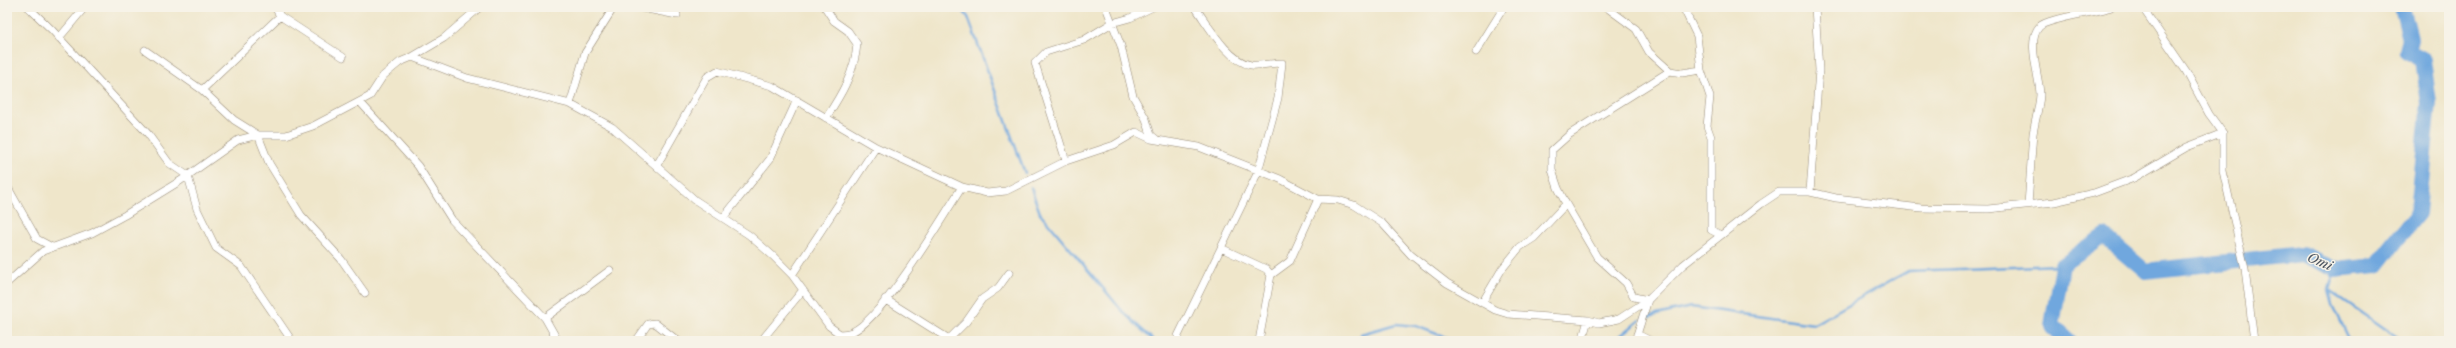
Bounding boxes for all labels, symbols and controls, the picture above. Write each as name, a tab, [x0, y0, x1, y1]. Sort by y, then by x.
water label: Omi	[2305, 249, 2336, 274]

